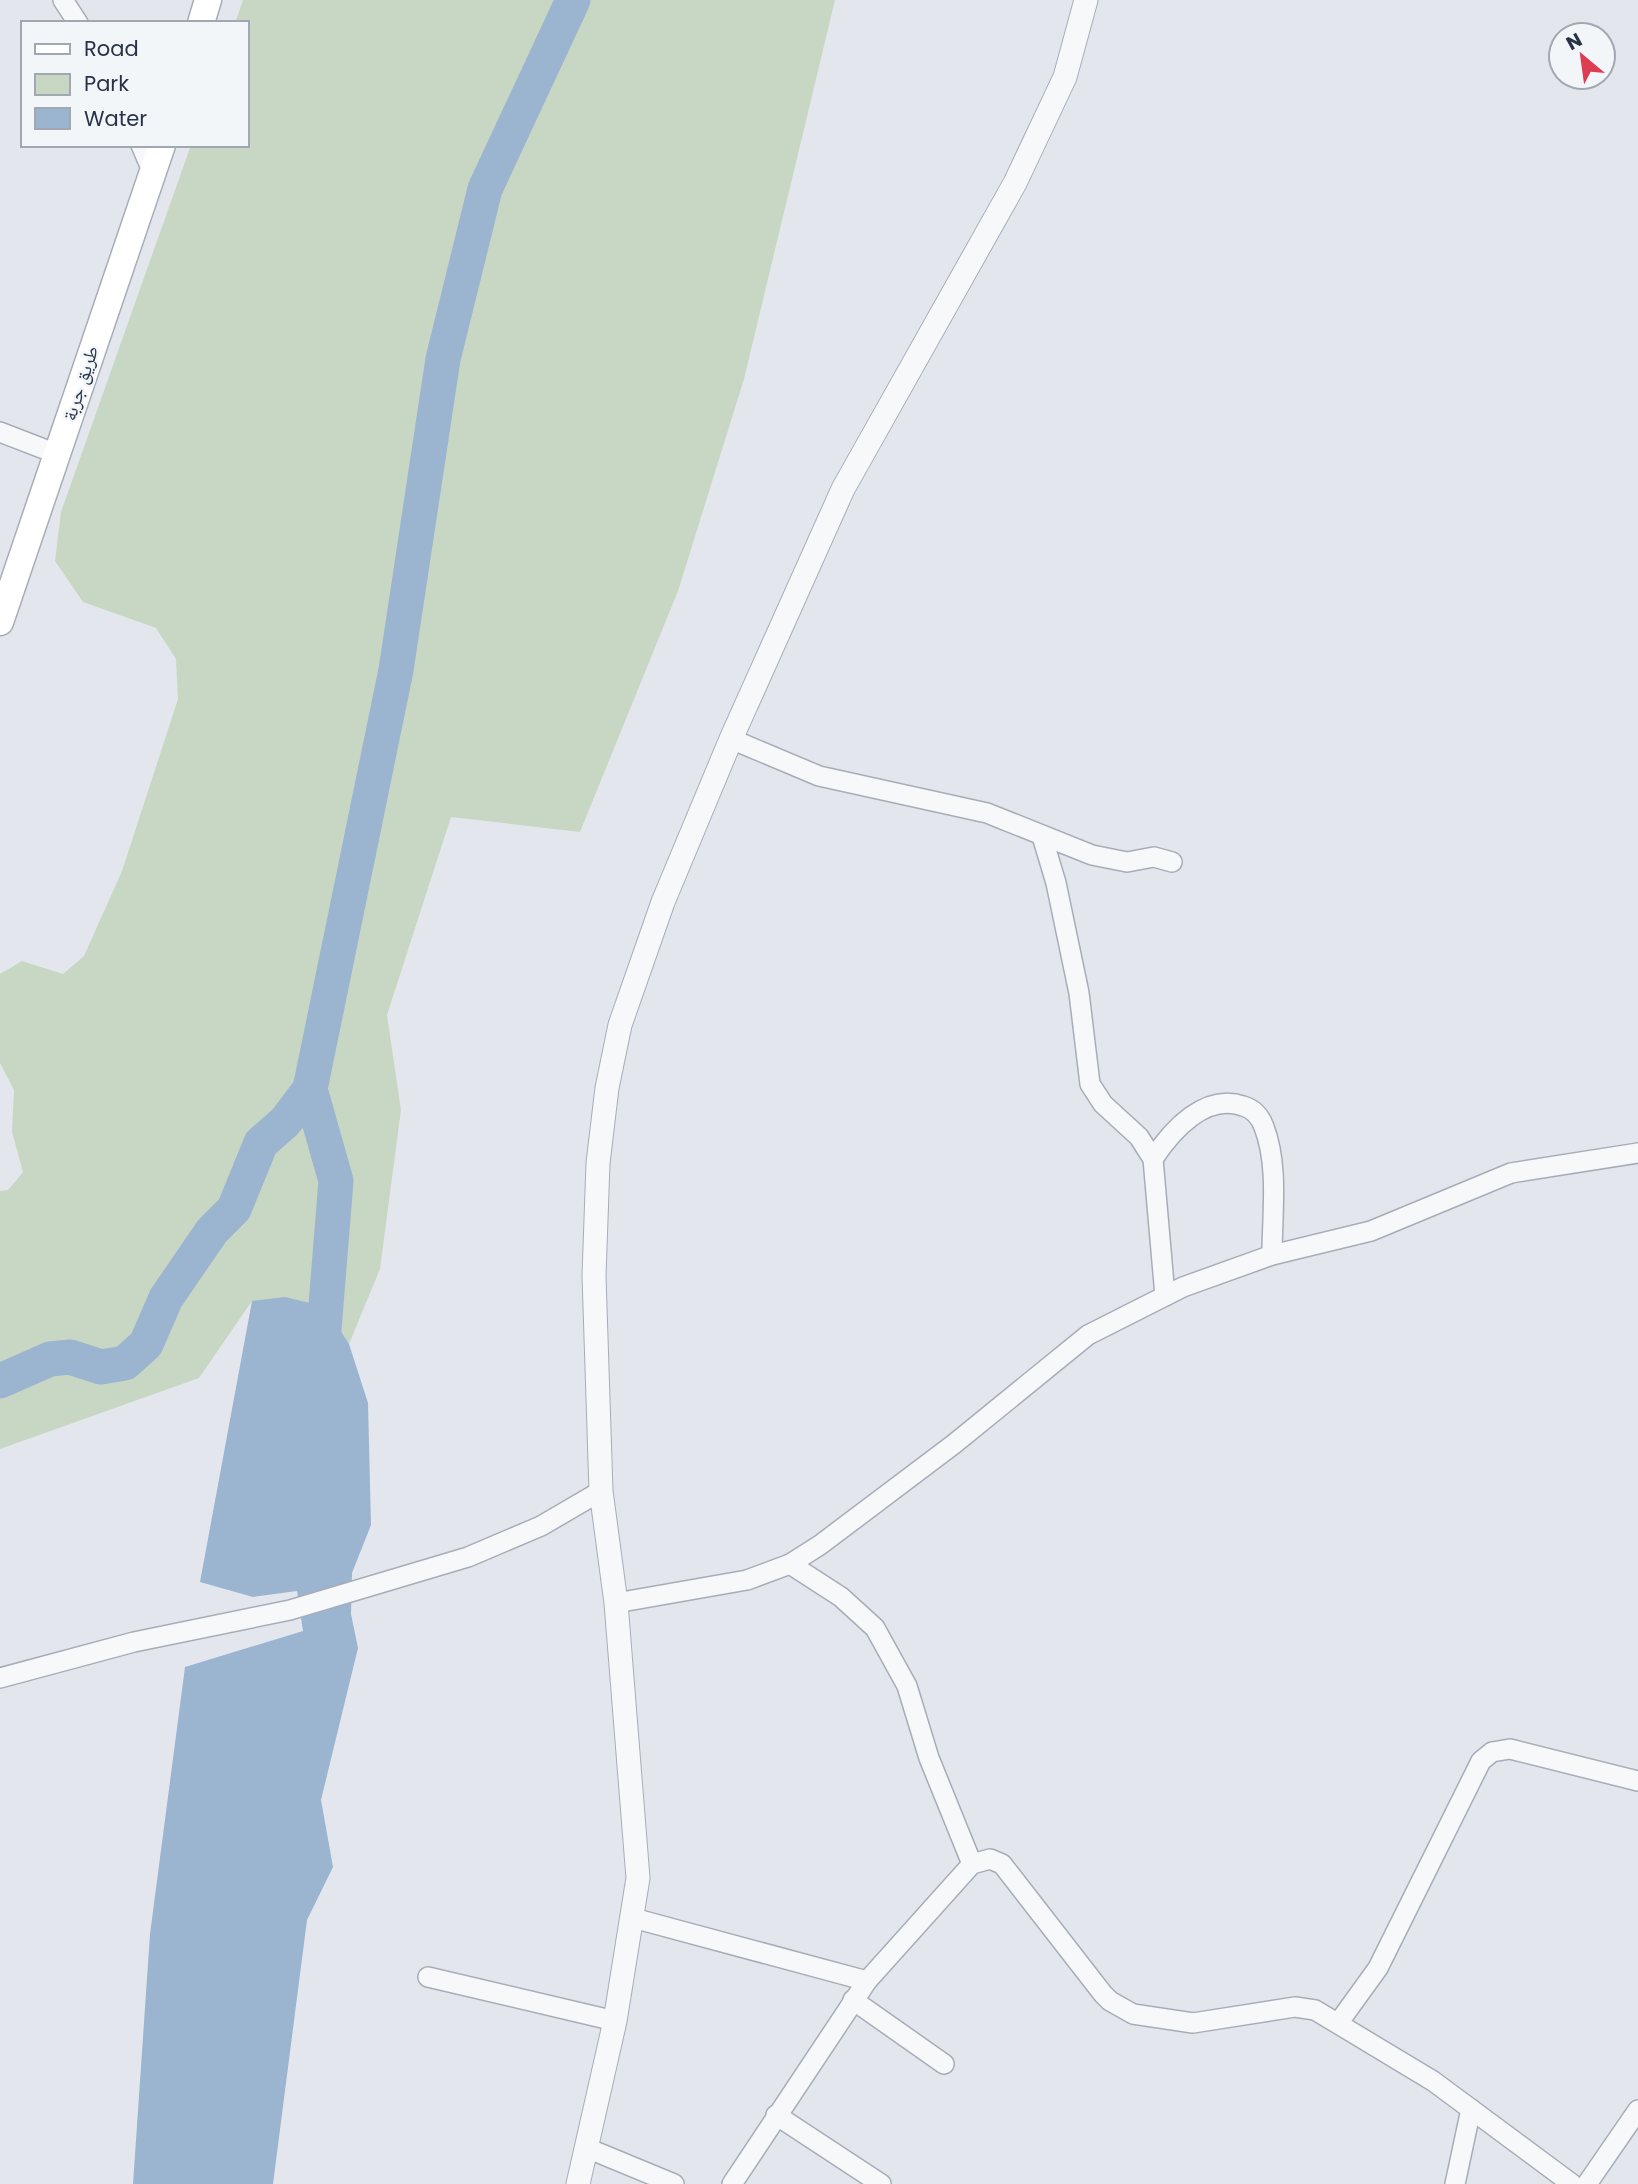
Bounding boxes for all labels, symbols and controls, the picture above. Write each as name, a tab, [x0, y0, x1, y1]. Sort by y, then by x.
legend	[21, 21, 248, 147]
north arrow	[1547, 21, 1617, 91]
text: N	[1561, 26, 1587, 57]
text: Road	[84, 34, 139, 63]
text: Park	[84, 69, 129, 98]
text: Water	[84, 104, 147, 133]
street label: طريق جربة	[56, 342, 105, 424]

